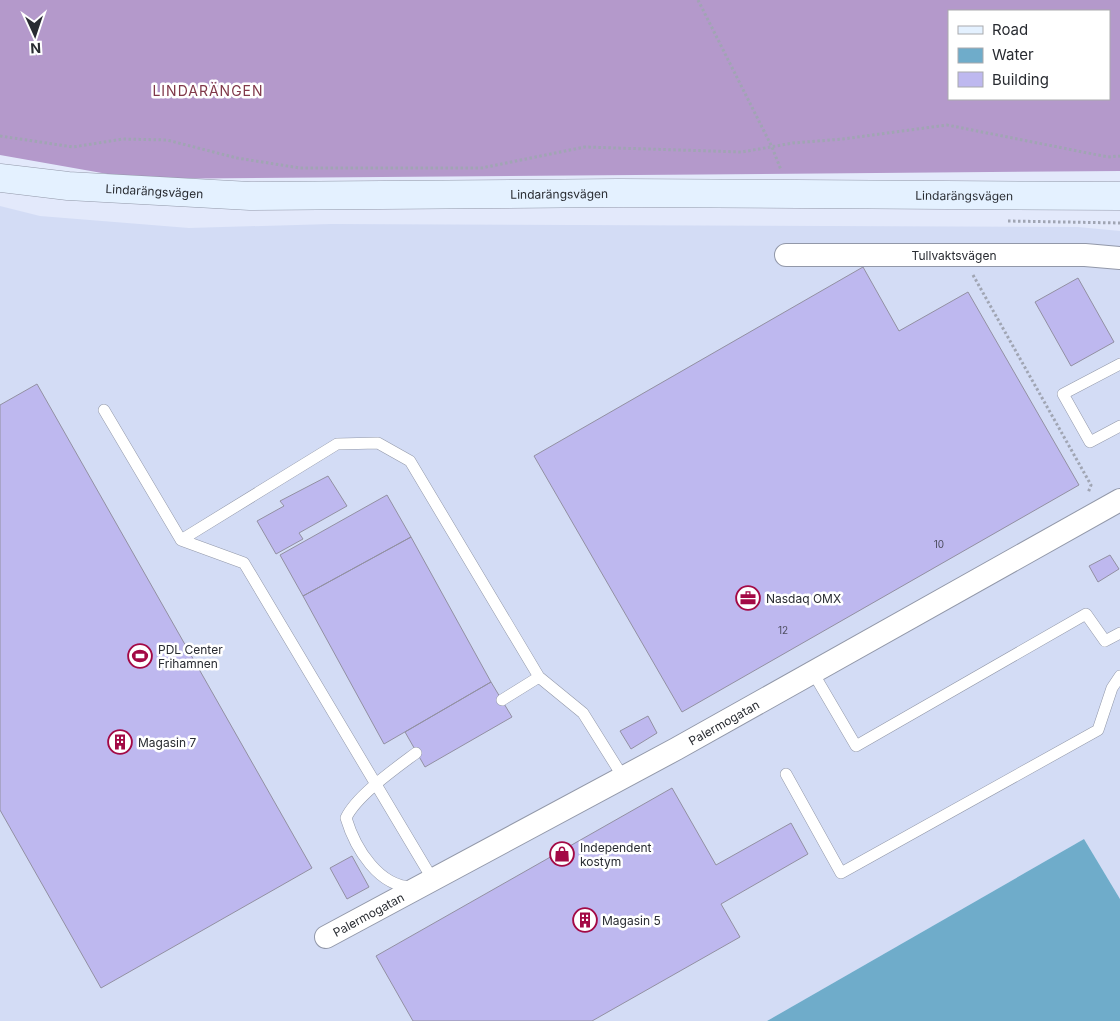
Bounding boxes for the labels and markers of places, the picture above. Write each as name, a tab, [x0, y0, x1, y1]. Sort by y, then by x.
office icon: Nasdaq OMX	[735, 585, 761, 611]
place label: Nasdaq OMX	[766, 591, 841, 606]
place label: PDL Center Frihamnen	[158, 642, 223, 671]
sports icon: PDL Center Frihamnen	[127, 643, 153, 669]
building icon: Magasin 7	[107, 729, 133, 755]
place label: Magasin 7	[138, 735, 196, 750]
place label: Independent kostym	[580, 840, 652, 869]
shop icon: Independent kostym	[549, 841, 575, 867]
building icon: Magasin 5	[572, 907, 598, 933]
place label: Magasin 5	[602, 913, 661, 928]

